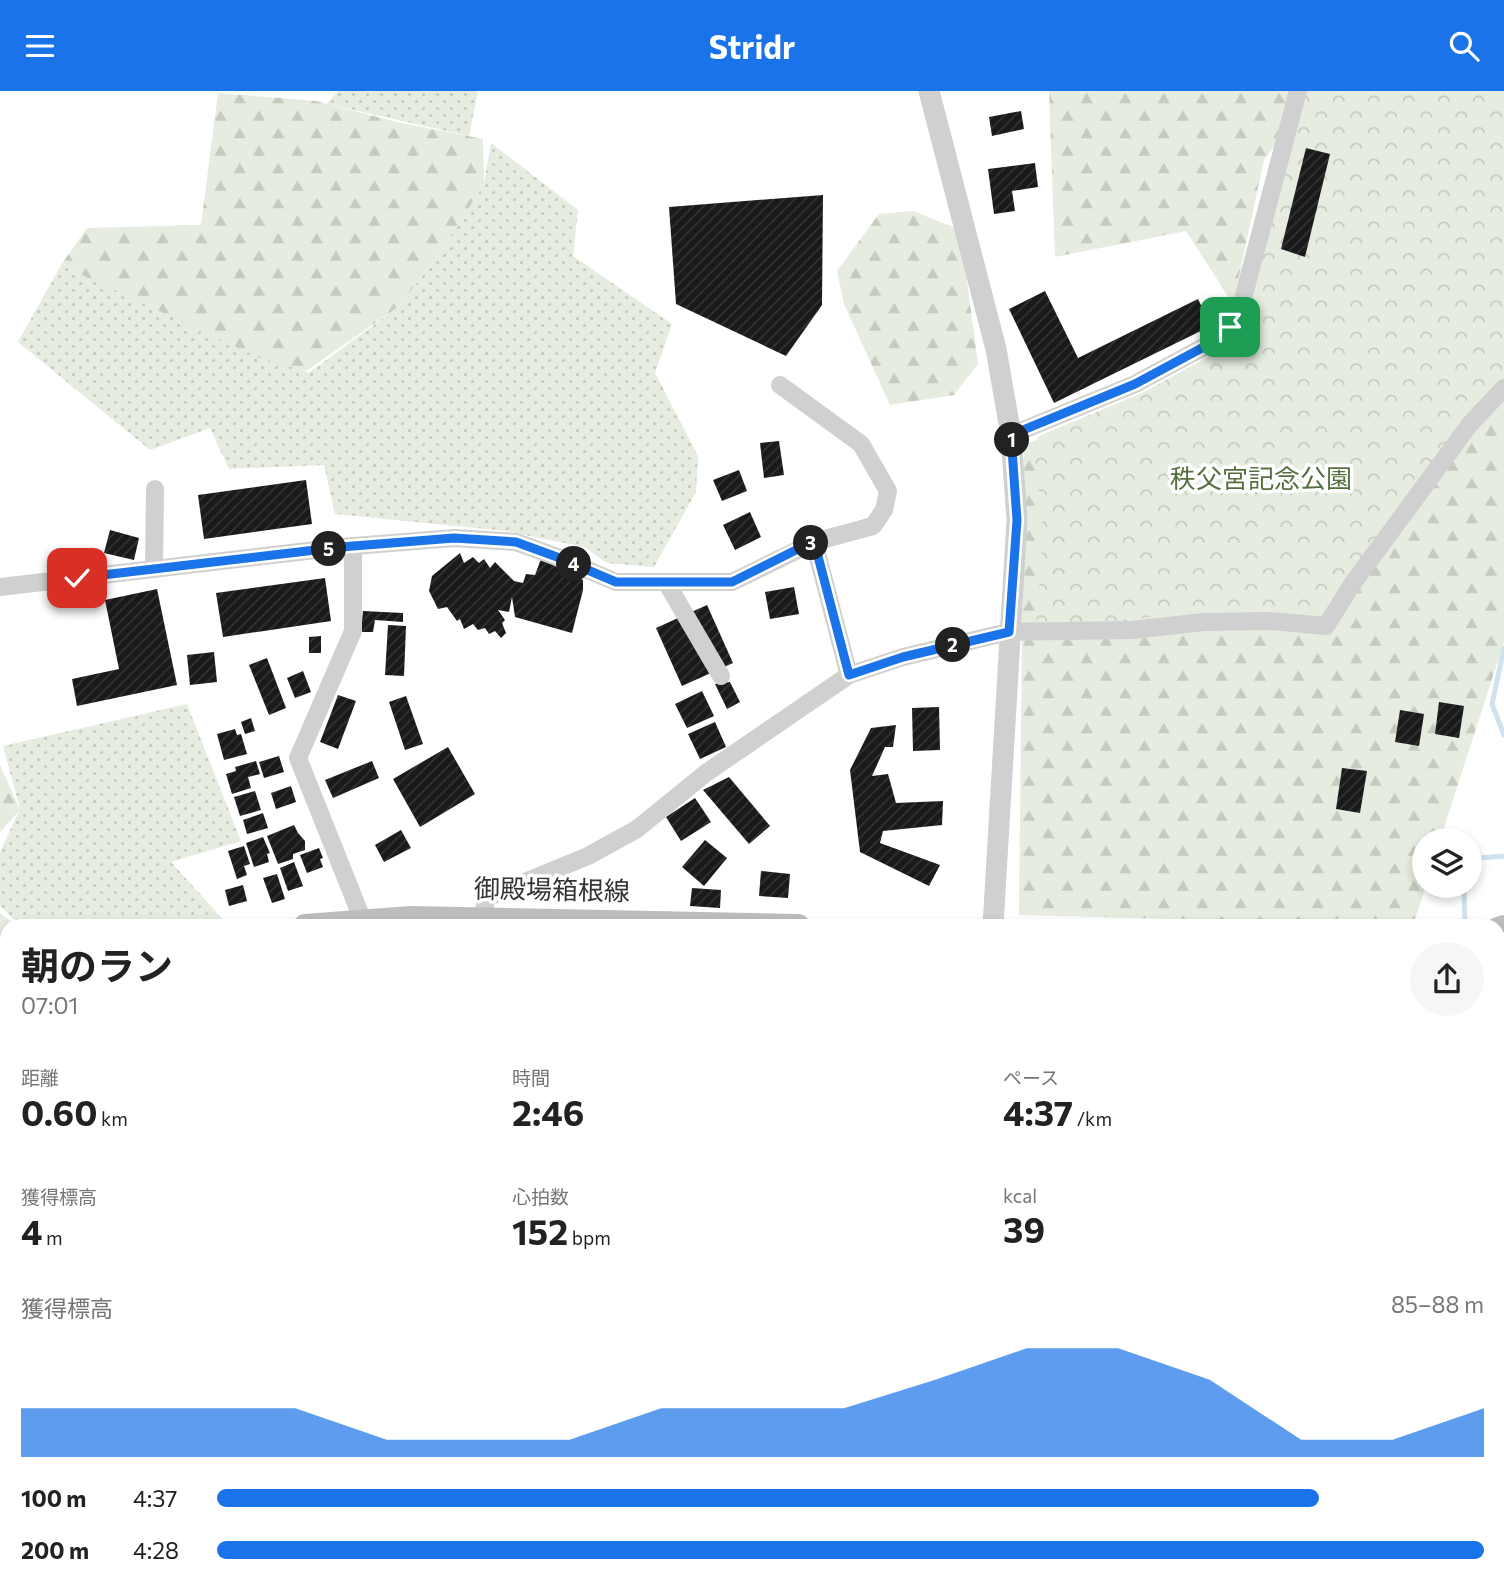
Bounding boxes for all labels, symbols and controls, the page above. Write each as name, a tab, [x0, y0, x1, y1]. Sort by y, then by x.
text: Stridr	[709, 26, 795, 66]
icon: menu	[21, 27, 59, 65]
icon: search	[1445, 27, 1483, 65]
pin	[1200, 297, 1260, 357]
icon: arrive	[1211, 308, 1249, 346]
pin: 1	[995, 423, 1030, 457]
text: 1	[1007, 428, 1016, 451]
park label: 秩父宮記念公園	[1170, 462, 1352, 493]
pin: 3	[794, 525, 828, 561]
pin: 5	[312, 531, 346, 567]
text: 3	[805, 531, 816, 554]
text: 5	[323, 537, 334, 560]
pin: 4	[556, 547, 592, 581]
pin	[47, 548, 107, 608]
text: 4	[568, 552, 579, 575]
icon: check	[58, 559, 96, 597]
pin: 2	[936, 627, 970, 663]
text: 2	[947, 633, 958, 656]
map controls	[1412, 828, 1482, 898]
button: layers	[1412, 828, 1482, 898]
street label: 御殿場箱根線	[474, 872, 630, 905]
text: 朝のラン	[21, 941, 173, 988]
button: share	[1410, 942, 1484, 1016]
text: 07:01	[21, 991, 78, 1019]
text: 距離	[21, 1066, 59, 1089]
text: 時間	[512, 1066, 550, 1089]
text: ペース	[1003, 1066, 1059, 1089]
text: 0.60	[21, 1090, 97, 1133]
text: 2:46	[512, 1090, 584, 1133]
text: 4:37	[1003, 1090, 1073, 1133]
text: km	[97, 1107, 128, 1130]
text: /km	[1073, 1107, 1112, 1130]
text: kcal	[1003, 1184, 1037, 1207]
text: 獲得標高	[21, 1185, 97, 1208]
text: 心拍数	[512, 1185, 569, 1208]
text: 39	[1003, 1207, 1045, 1250]
text: 4	[21, 1209, 42, 1252]
text: 152	[512, 1209, 568, 1252]
text: m	[42, 1226, 63, 1249]
text: bpm	[568, 1226, 611, 1249]
text: 85–88 m	[1391, 1290, 1484, 1318]
text: 獲得標高	[21, 1294, 113, 1322]
text: 100 m	[21, 1484, 86, 1512]
text: 4:37	[133, 1484, 177, 1512]
text: 200 m	[21, 1536, 89, 1564]
text: 4:28	[133, 1536, 179, 1564]

